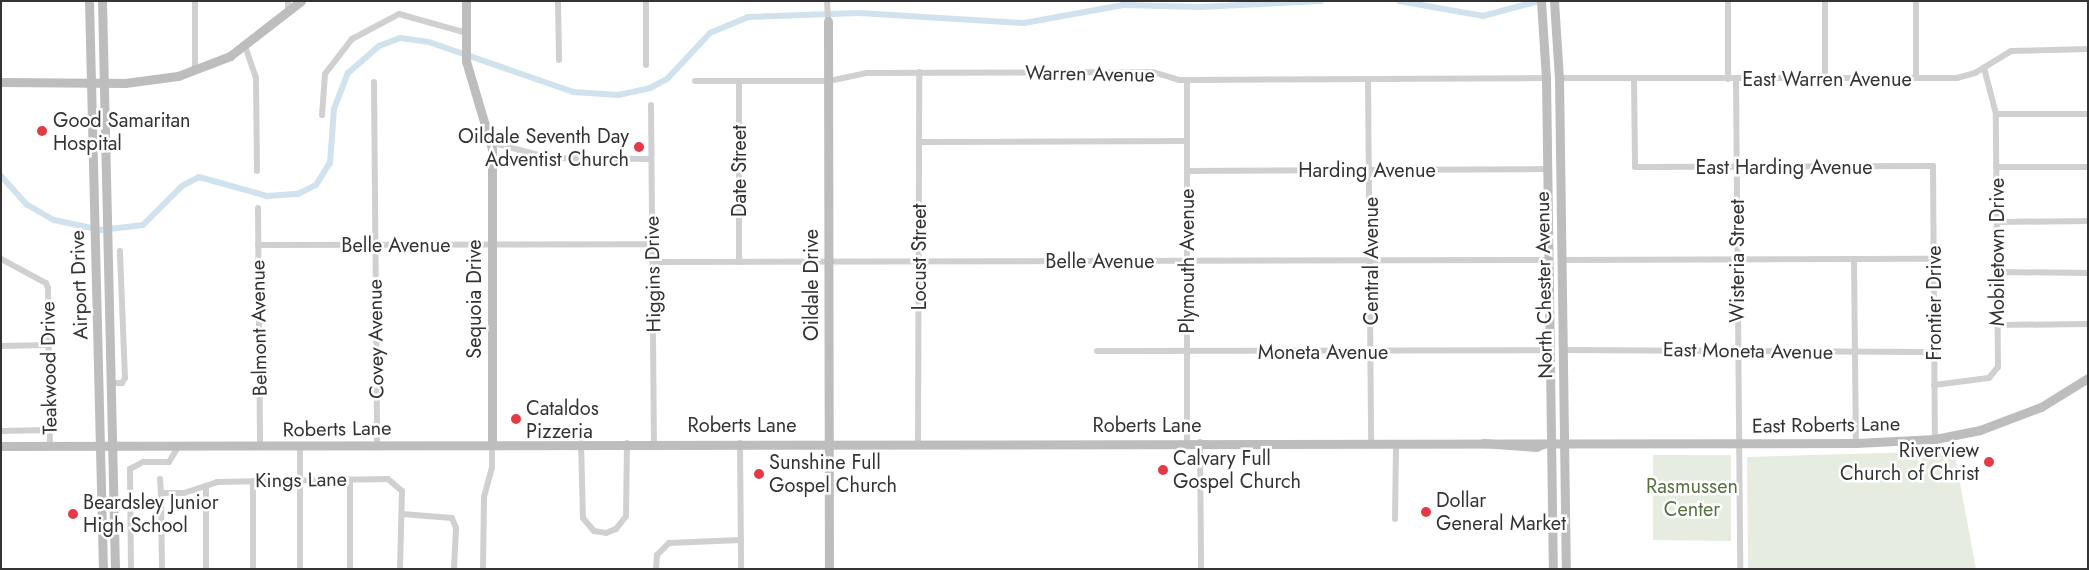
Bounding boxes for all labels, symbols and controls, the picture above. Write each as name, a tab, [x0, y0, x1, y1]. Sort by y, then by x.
street label: Warren Avenue	[1025, 61, 1155, 87]
street label: East Warren Avenue	[1742, 67, 1912, 91]
place label: Good Samaritan Hospital	[53, 108, 191, 155]
marker: Good Samaritan Hospital	[35, 124, 49, 138]
place label: Oildale Seventh Day Adventist Church	[458, 124, 629, 171]
street label: Date Street	[727, 125, 751, 217]
marker: Oildale Seventh Day Adventist Church	[633, 141, 645, 153]
street label: East Harding Avenue	[1695, 155, 1873, 179]
street label: Harding Avenue	[1298, 158, 1436, 182]
street label: Mobiletown Drive	[1985, 178, 2009, 326]
street label: Plymouth Avenue	[1175, 189, 1199, 333]
street label: North Chester Avenue	[1530, 191, 1558, 379]
street label: Central Avenue	[1359, 197, 1383, 325]
street label: Wisteria Street	[1725, 199, 1749, 323]
street label: Locust Street	[907, 204, 931, 310]
street label: Higgins Drive	[640, 216, 666, 332]
street label: Oildale Drive	[799, 229, 823, 341]
street label: Airport Drive	[65, 230, 93, 340]
street label: Belle Avenue	[341, 233, 451, 257]
street label: Sequoia Drive	[462, 239, 486, 359]
street label: Frontier Drive	[1922, 245, 1946, 361]
street label: Belle Avenue	[1045, 249, 1155, 273]
street label: Belmont Avenue	[246, 260, 272, 396]
street label: Covey Avenue	[363, 279, 389, 399]
street label: Teakwood Drive	[36, 301, 62, 435]
street label: East Moneta Avenue	[1663, 338, 1833, 364]
street label: Moneta Avenue	[1258, 340, 1388, 364]
place label: Cataldos Pizzeria	[526, 396, 599, 443]
street label: East Roberts Lane	[1752, 412, 1900, 438]
marker: Cataldos Pizzeria	[510, 413, 522, 425]
street label: Roberts Lane	[688, 413, 796, 437]
street label: Roberts Lane	[1093, 413, 1201, 437]
street label: Roberts Lane	[282, 416, 392, 442]
place label: Riverview Church of Christ	[1840, 439, 1979, 486]
place label: Calvary Full Gospel Church	[1173, 446, 1301, 493]
place label: Sunshine Full Gospel Church	[769, 450, 897, 497]
marker: Riverview Church of Christ	[1983, 456, 1995, 468]
marker: Calvary Full Gospel Church	[1157, 464, 1169, 476]
street label: Kings Lane	[255, 467, 347, 493]
marker: Sunshine Full Gospel Church	[753, 468, 765, 480]
park label: Rasmussen Center	[1646, 474, 1738, 521]
place label: Dollar General Market	[1436, 489, 1566, 536]
place label: Beardsley Junior High School	[83, 490, 219, 537]
marker: Dollar General Market	[1420, 506, 1432, 518]
marker: Beardsley Junior High School	[67, 508, 79, 520]

